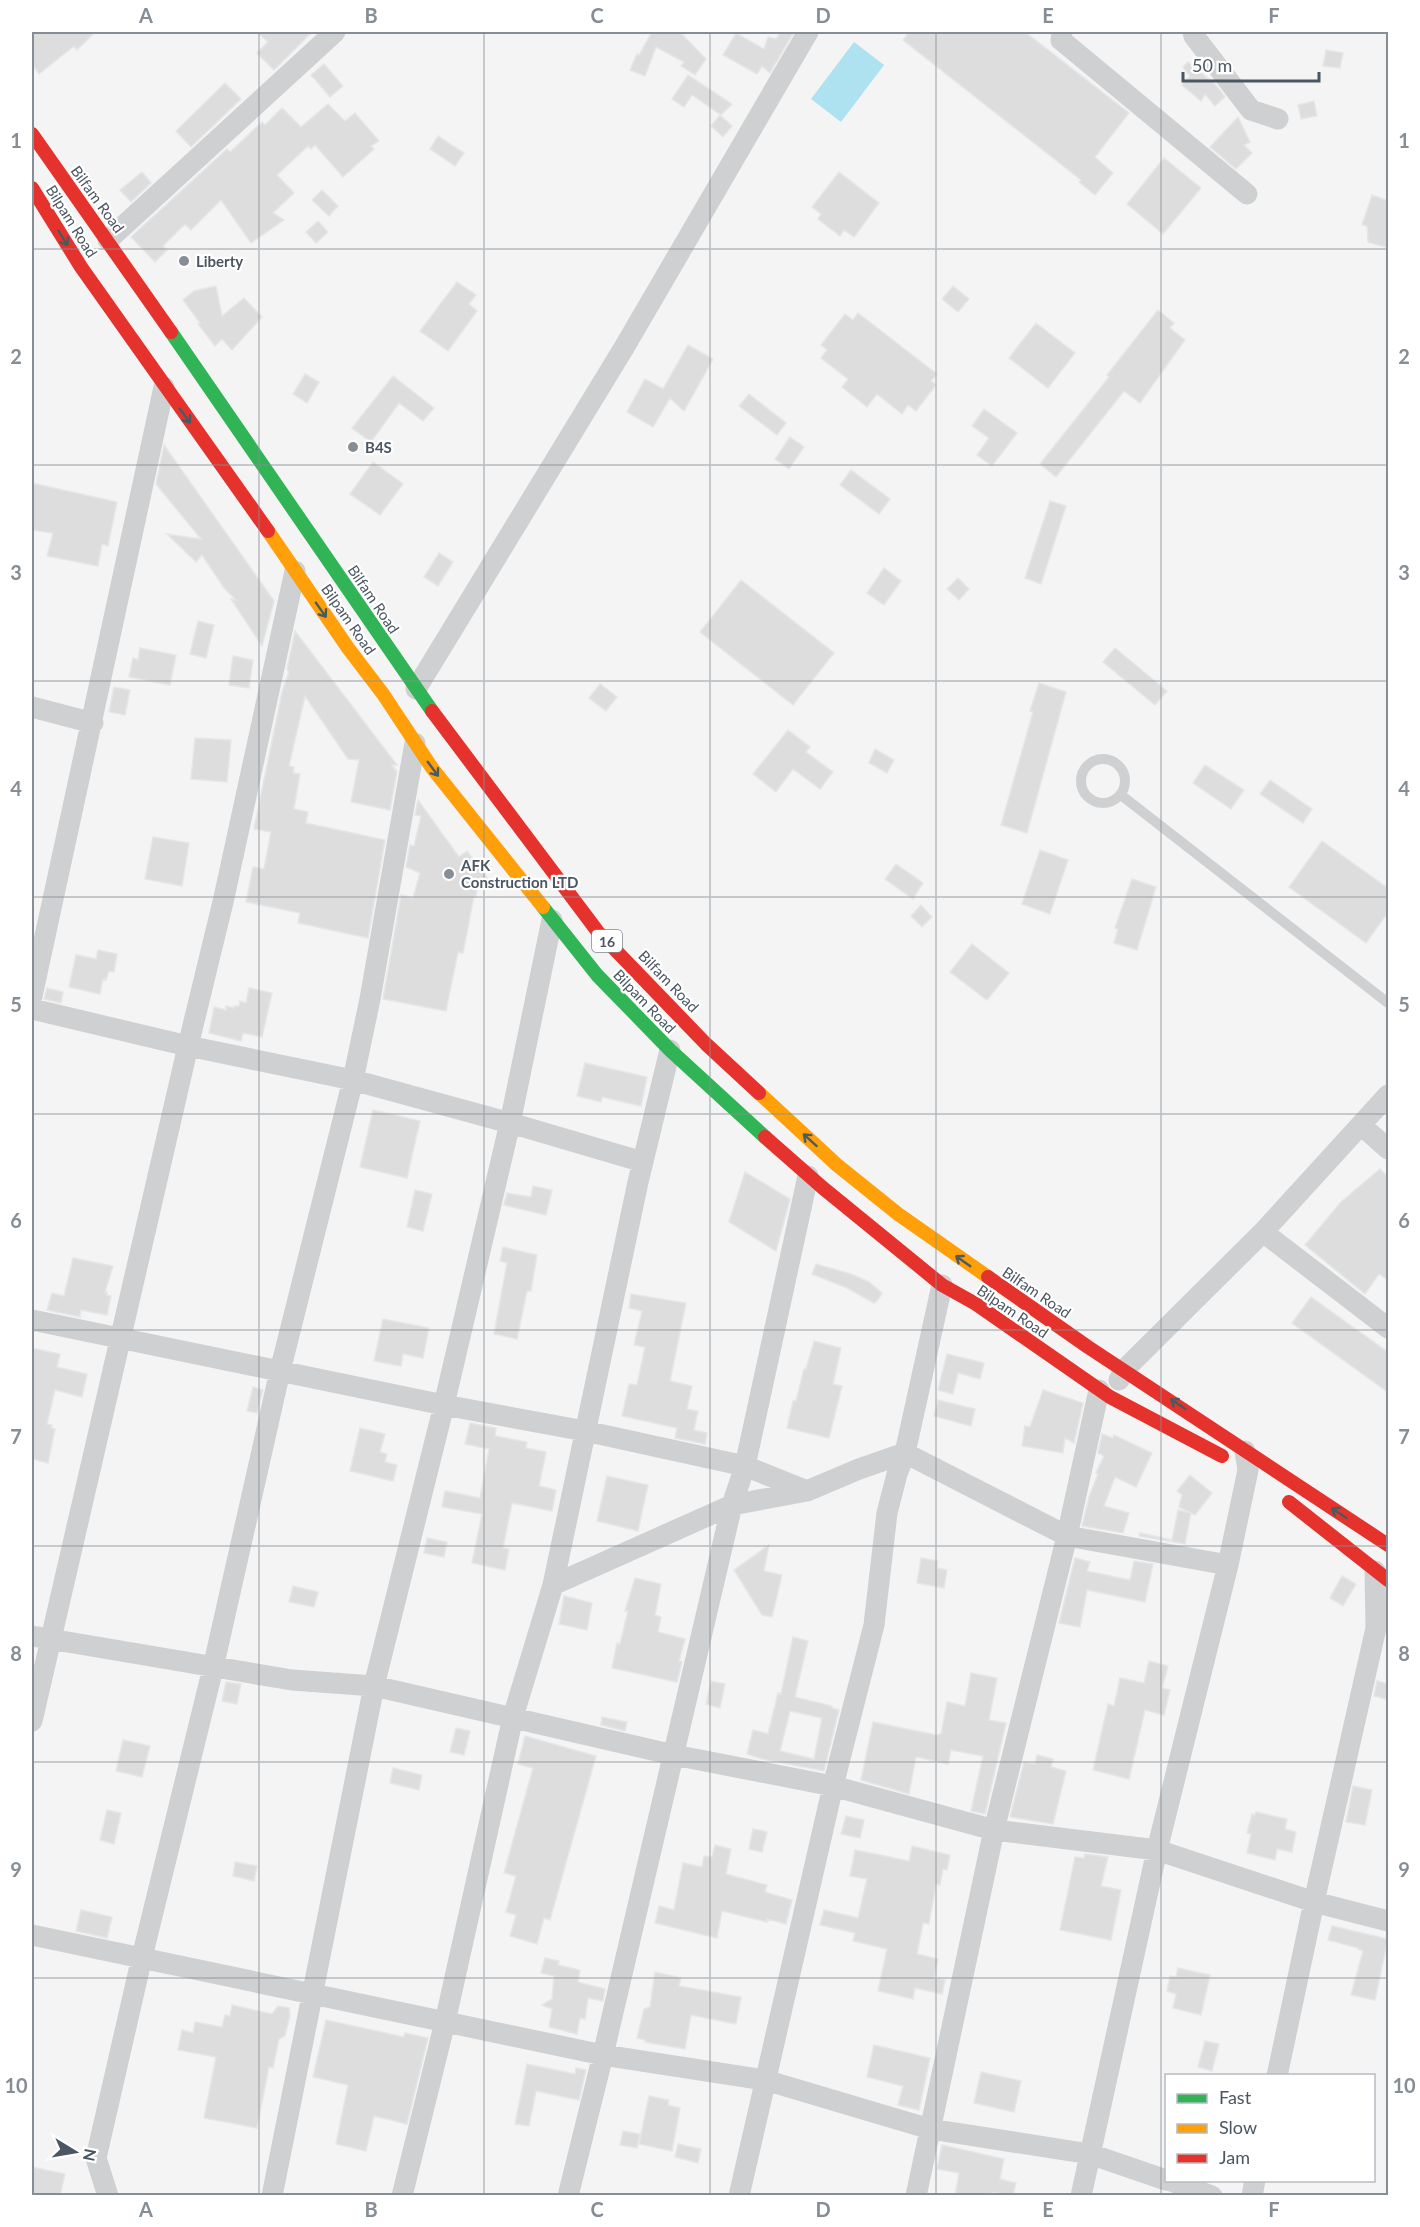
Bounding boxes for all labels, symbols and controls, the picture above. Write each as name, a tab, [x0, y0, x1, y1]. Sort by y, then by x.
text: A	[138, 3, 153, 27]
text: B	[364, 3, 378, 27]
text: C	[590, 3, 604, 27]
text: D	[815, 3, 831, 27]
text: E	[1042, 3, 1054, 27]
text: F	[1268, 3, 1280, 27]
scale bar	[1183, 45, 1320, 83]
text: 50 m	[1192, 54, 1232, 76]
text: 1	[10, 128, 22, 152]
text: 1	[1398, 128, 1410, 152]
street label: Bilfam Road	[68, 162, 128, 236]
street label: Bilpam Road	[43, 181, 101, 261]
one-way arrow	[57, 229, 69, 246]
place label: Liberty	[196, 252, 243, 270]
marker: Liberty	[177, 254, 191, 268]
text: 2	[10, 344, 22, 368]
text: 2	[1398, 344, 1410, 368]
one-way arrow	[179, 407, 191, 423]
place label: B4S	[365, 438, 392, 456]
marker: B4S	[346, 440, 360, 454]
text: 3	[10, 560, 22, 584]
text: 3	[1398, 560, 1410, 584]
street label: Bilfam Road	[345, 561, 403, 637]
street label: Bilpam Road	[318, 580, 380, 658]
one-way arrow	[315, 601, 327, 617]
one-way arrow	[427, 761, 440, 777]
text: 4	[10, 776, 22, 800]
text: 4	[1398, 776, 1410, 800]
place label: AFK Construction LTD	[460, 856, 579, 891]
marker: AFK Construction LTD	[442, 867, 456, 881]
road number: 16	[592, 930, 622, 952]
street label: Bilfam Road	[635, 946, 703, 1016]
street label: Bilpam Road	[610, 965, 680, 1037]
text: 5	[10, 992, 22, 1016]
text: 5	[1398, 992, 1410, 1016]
one-way arrow	[803, 1133, 818, 1147]
text: 6	[10, 1208, 22, 1232]
text: 6	[1398, 1208, 1410, 1232]
one-way arrow	[955, 1255, 972, 1267]
street label: Bilfam Road	[999, 1263, 1075, 1321]
street label: Bilpam Road	[974, 1281, 1052, 1341]
one-way arrow	[1170, 1398, 1186, 1410]
text: 7	[10, 1424, 22, 1448]
text: 7	[1398, 1424, 1410, 1448]
one-way arrow	[1332, 1507, 1348, 1519]
text: 8	[10, 1641, 22, 1665]
text: 8	[1398, 1641, 1410, 1665]
text: 9	[10, 1857, 22, 1881]
text: 9	[1398, 1857, 1410, 1881]
text: 10	[4, 2073, 28, 2097]
text: 10	[1392, 2073, 1416, 2097]
legend	[1165, 2074, 1375, 2182]
text: Fast	[1219, 2086, 1252, 2108]
text: Slow	[1219, 2116, 1257, 2138]
north arrow	[45, 2122, 105, 2182]
text: Jam	[1219, 2146, 1250, 2168]
text: N	[80, 2147, 101, 2163]
text: A	[138, 2197, 153, 2221]
text: B	[364, 2197, 378, 2221]
text: C	[590, 2197, 604, 2221]
text: D	[815, 2197, 831, 2221]
text: E	[1042, 2197, 1054, 2221]
text: F	[1268, 2197, 1280, 2221]

